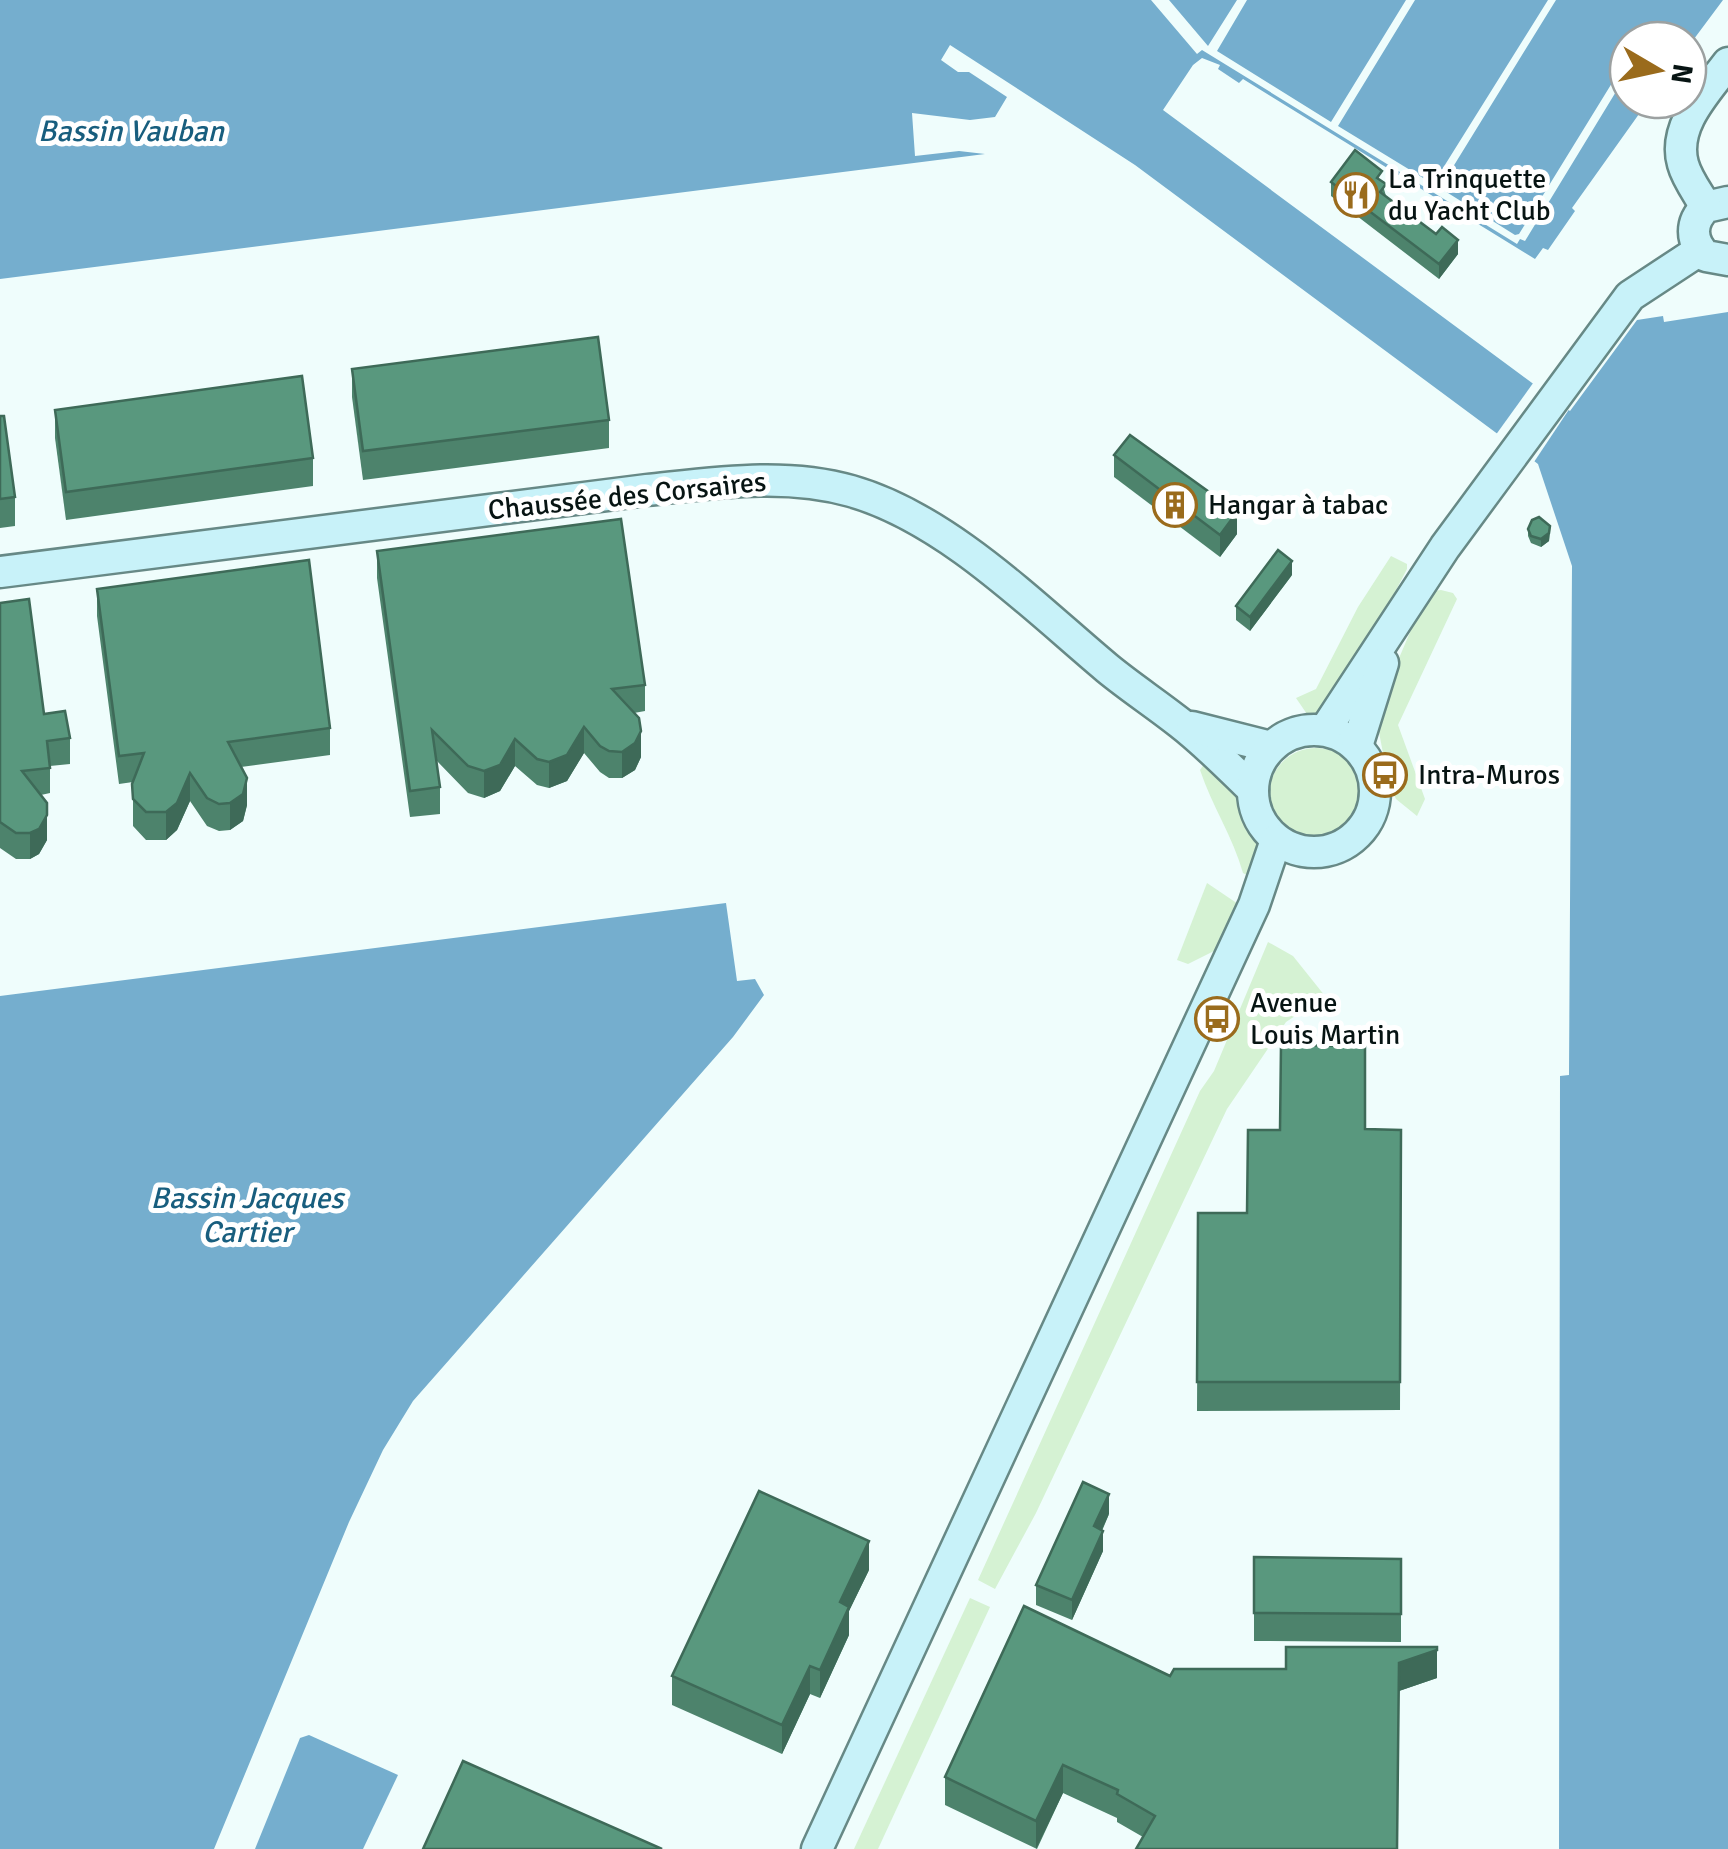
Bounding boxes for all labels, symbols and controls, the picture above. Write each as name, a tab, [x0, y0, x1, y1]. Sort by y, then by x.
north arrow	[1608, 20, 1708, 120]
text: N	[1663, 61, 1700, 86]
water label: Bassin Vauban	[38, 113, 226, 150]
place label: La Trinquette du Yacht Club	[1388, 162, 1551, 228]
restaurant icon: La Trinquette du Yacht Club	[1333, 172, 1379, 218]
street label: Chaussée des Corsaires	[486, 464, 768, 528]
building icon: Hangar à tabac	[1152, 482, 1198, 528]
place label: Hangar à tabac	[1208, 488, 1388, 522]
bus stop icon: Intra-Muros	[1362, 752, 1408, 798]
place label: Intra-Muros	[1418, 758, 1560, 792]
place label: Avenue Louis Martin	[1250, 986, 1400, 1052]
bus stop icon: Avenue Louis Martin	[1194, 996, 1240, 1042]
water label: Bassin Jacques Cartier	[150, 1180, 346, 1251]

